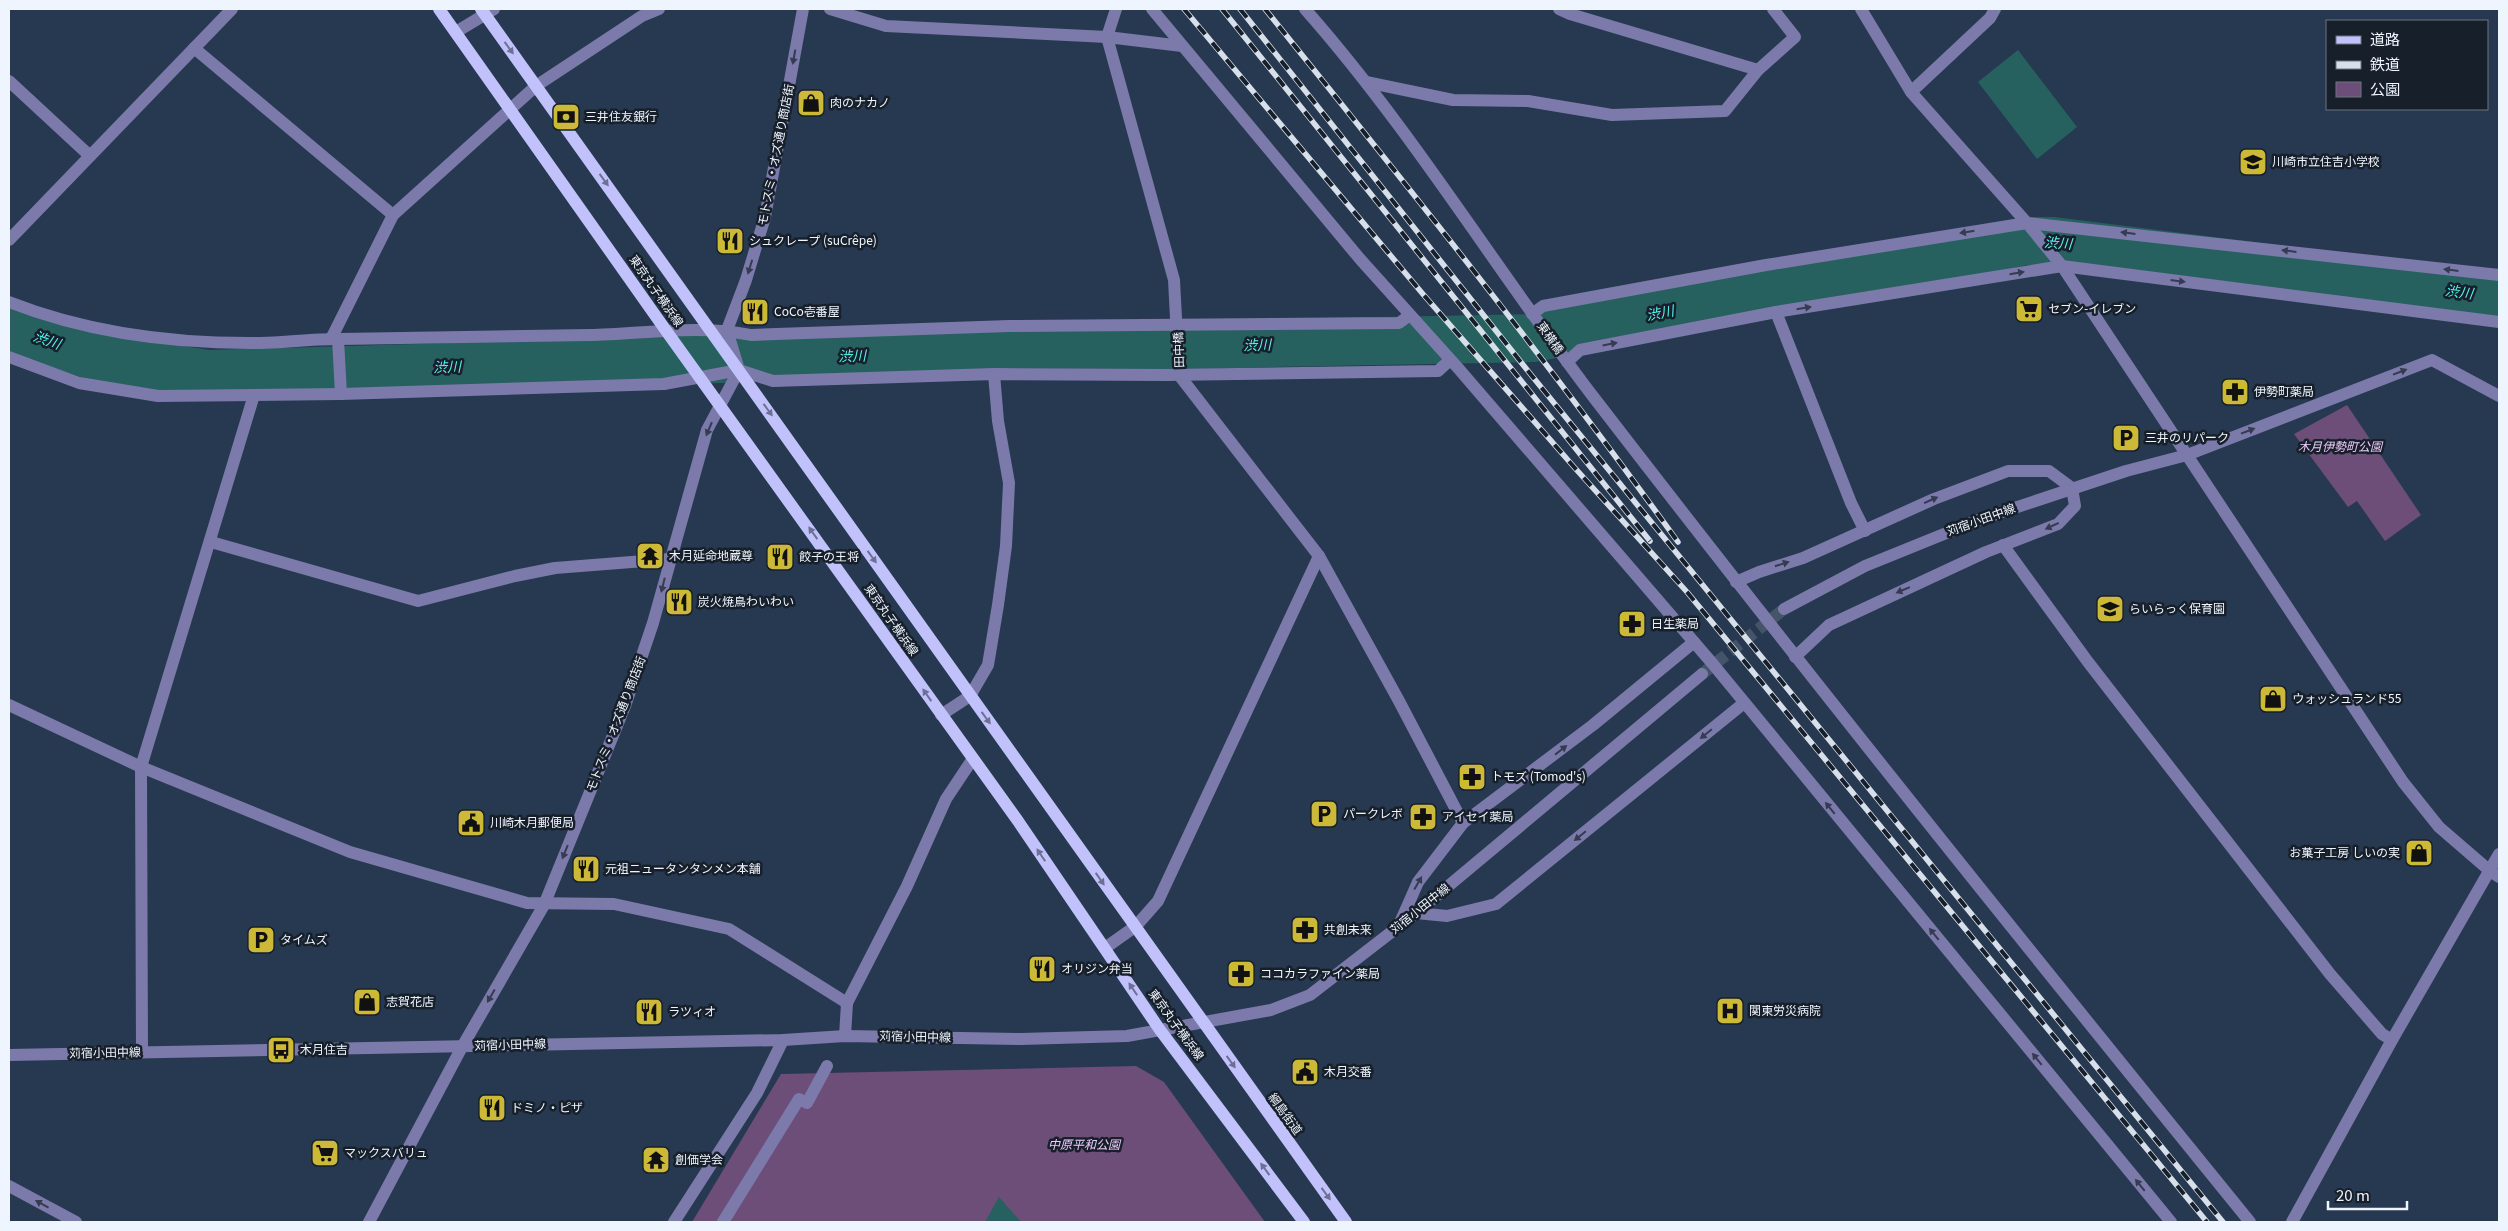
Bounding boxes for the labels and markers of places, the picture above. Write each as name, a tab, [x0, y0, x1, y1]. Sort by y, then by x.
shop icon: 肉のナカノ	[796, 88, 826, 118]
place label: 肉のナカノ	[830, 93, 890, 110]
bank icon: 三井住友銀行	[551, 102, 581, 132]
place label: 三井住友銀行	[585, 107, 657, 124]
school or university icon: 川崎市立住吉小学校	[2238, 147, 2268, 177]
place label: 川崎市立住吉小学校	[2272, 152, 2380, 169]
restaurant icon: シュクレープ (suCrêpe)	[715, 226, 745, 256]
place label: シュクレープ (suCrêpe)	[749, 231, 877, 248]
supermarket icon: セブン-イレブン	[2014, 294, 2044, 324]
restaurant icon: CoCo壱番屋	[740, 297, 770, 327]
place label: セブン-イレブン	[2048, 299, 2136, 316]
place label: CoCo壱番屋	[774, 302, 840, 319]
pharmacy icon: 伊勢町薬局	[2220, 377, 2250, 407]
place label: 伊勢町薬局	[2254, 382, 2314, 399]
parking icon: 三井のリパーク	[2111, 423, 2141, 453]
place label: 三井のリパーク	[2145, 428, 2229, 445]
temple icon: 木月延命地蔵尊	[635, 541, 665, 571]
restaurant icon: 餃子の王将	[765, 542, 795, 572]
place label: 木月延命地蔵尊	[669, 546, 753, 563]
place label: 餃子の王将	[799, 547, 859, 564]
restaurant icon: 炭火焼鳥わいわい	[664, 587, 694, 617]
place label: 炭火焼鳥わいわい	[698, 592, 794, 609]
school or university icon: らいらっく保育園	[2095, 594, 2125, 624]
place label: らいらっく保育園	[2129, 599, 2225, 616]
pharmacy icon: 日生薬局	[1617, 609, 1647, 639]
place label: 日生薬局	[1651, 614, 1699, 631]
shop icon: ウォッシュランド55	[2258, 684, 2288, 714]
place label: ウォッシュランド55	[2292, 689, 2402, 706]
pharmacy icon: トモズ (Tomod's)	[1457, 762, 1487, 792]
place label: トモズ (Tomod's)	[1491, 767, 1586, 784]
parking icon: パークレボ	[1309, 799, 1339, 829]
pharmacy icon: アイセイ薬局	[1408, 802, 1438, 832]
place label: パークレボ	[1343, 804, 1403, 821]
place label: アイセイ薬局	[1442, 807, 1513, 824]
public building icon: 川崎木月郵便局	[456, 808, 486, 838]
place label: 川崎木月郵便局	[490, 813, 574, 830]
shop icon: お菓子工房 しいの実	[2404, 838, 2434, 868]
place label: お菓子工房 しいの実	[2289, 843, 2400, 860]
restaurant icon: 元祖ニュータンタンメン本舗	[571, 854, 601, 884]
place label: 元祖ニュータンタンメン本舗	[605, 859, 761, 876]
pharmacy icon: 共創未来	[1290, 915, 1320, 945]
place label: 共創未来	[1324, 920, 1372, 937]
parking icon: タイムズ	[246, 925, 276, 955]
place label: タイムズ	[280, 930, 328, 947]
restaurant icon: オリジン弁当	[1027, 954, 1057, 984]
place label: オリジン弁当	[1061, 959, 1133, 976]
pharmacy icon: ココカラファイン薬局	[1226, 959, 1256, 989]
place label: ココカラファイン薬局	[1260, 964, 1380, 981]
shop icon: 志賀花店	[352, 987, 382, 1017]
place label: 志賀花店	[386, 992, 434, 1009]
hospital icon: 関東労災病院	[1715, 996, 1745, 1026]
restaurant icon: ラツィオ	[634, 997, 664, 1027]
place label: 関東労災病院	[1749, 1001, 1821, 1018]
place label: ラツィオ	[668, 1002, 716, 1019]
bus stop icon: 木月住吉	[266, 1035, 296, 1065]
place label: 木月住吉	[300, 1040, 348, 1057]
public building icon: 木月交番	[1290, 1057, 1320, 1087]
place label: 木月交番	[1324, 1062, 1372, 1079]
restaurant icon: ドミノ・ピザ	[477, 1093, 507, 1123]
place label: ドミノ・ピザ	[511, 1098, 583, 1115]
supermarket icon: マックスバリュ	[310, 1138, 340, 1168]
place label: マックスバリュ	[344, 1143, 428, 1160]
temple icon: 創価学会	[641, 1145, 671, 1175]
place label: 創価学会	[675, 1150, 723, 1167]

